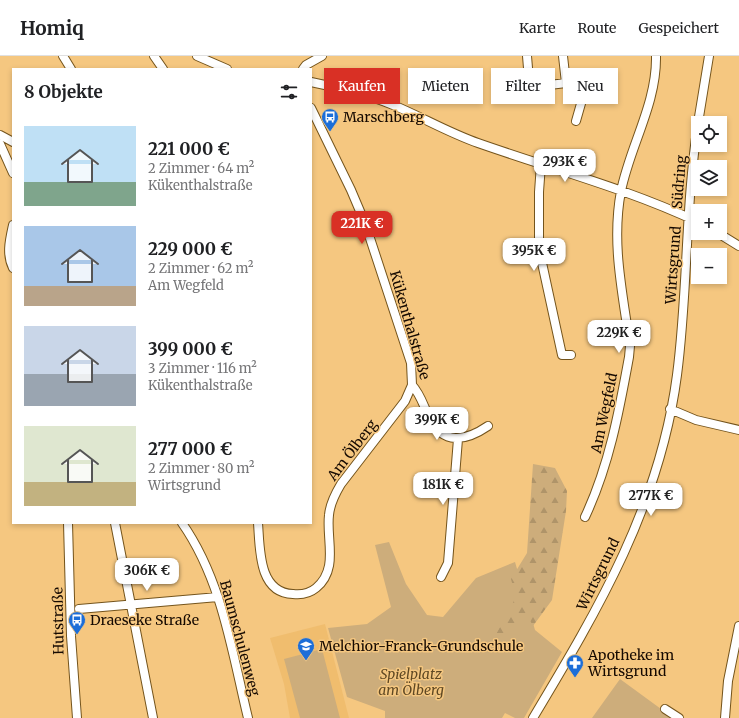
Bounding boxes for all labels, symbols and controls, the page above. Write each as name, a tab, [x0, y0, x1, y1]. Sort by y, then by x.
text: Homiq	[20, 16, 84, 40]
text: Karte	[519, 19, 555, 37]
text: Route	[577, 19, 616, 37]
text: Gespeichert	[638, 19, 719, 37]
chip: Kaufen	[324, 68, 400, 104]
chip: Mieten	[408, 68, 483, 104]
chip: Filter	[491, 68, 555, 104]
chip: Neu	[563, 68, 618, 104]
text: 8 Objekte	[24, 81, 103, 103]
icon: filters	[278, 81, 300, 103]
bus stop icon: Marschberg	[320, 107, 340, 132]
place label: Marschberg	[343, 108, 424, 126]
map controls	[691, 116, 727, 284]
button: locate	[691, 116, 727, 152]
text: 221 000 €	[148, 138, 230, 160]
icon: home	[56, 142, 104, 190]
pin: 293K €	[532, 149, 598, 183]
text: 293K €	[543, 153, 587, 170]
street label: Südring	[668, 154, 690, 210]
text: 2 Zimmer · 64 m²	[148, 160, 254, 177]
button: layers	[691, 160, 727, 196]
text: Kükenthalstraße	[148, 177, 253, 194]
button: +	[691, 204, 727, 240]
pin: 221K €	[329, 211, 395, 245]
text: 221K €	[340, 215, 384, 232]
street label: Wirtsgrund	[661, 225, 685, 306]
text: 229 000 €	[148, 238, 233, 260]
pin: 395K €	[501, 238, 567, 272]
icon: home	[56, 242, 104, 290]
text: 395K €	[512, 242, 556, 259]
button: −	[691, 248, 727, 284]
text: 2 Zimmer · 62 m²	[148, 260, 253, 277]
street label: Kükenthalstraße	[386, 268, 434, 382]
text: Am Wegfeld	[148, 277, 224, 294]
pin: 229K €	[586, 320, 652, 354]
text: 229K €	[596, 324, 642, 341]
text: 399 000 €	[148, 338, 233, 360]
icon: home	[56, 342, 104, 390]
text: 3 Zimmer · 116 m²	[148, 360, 257, 377]
street label: Am Wegfeld	[587, 371, 621, 456]
text: Kükenthalstraße	[148, 377, 253, 394]
pin: 399K €	[404, 407, 470, 441]
text: 399K €	[414, 411, 460, 428]
street label: Am Ölberg	[323, 416, 381, 485]
text: 277 000 €	[148, 438, 232, 460]
icon: home	[56, 442, 104, 490]
text: 2 Zimmer · 80 m²	[148, 460, 254, 477]
pin: 181K €	[410, 472, 476, 506]
text: 181K €	[422, 476, 464, 493]
text: Wirtsgrund	[148, 477, 221, 494]
pin: 277K €	[618, 483, 684, 517]
text: 277K €	[628, 487, 674, 504]
street label: Wirtsgrund	[572, 534, 624, 614]
pin: 306K €	[114, 558, 180, 592]
text: 306K €	[124, 562, 170, 579]
street label: Baumschulenweg	[216, 578, 264, 698]
street label: Hutstraße	[48, 587, 68, 655]
bus stop icon: Draeseke Straße	[67, 610, 87, 635]
place label: Draeseke Straße	[90, 611, 199, 629]
school or university icon: Melchior-Franck-Grundschule	[296, 636, 316, 661]
place label: Melchior-Franck-Grundschule	[319, 637, 523, 655]
place label: Apotheke im Wirtsgrund	[587, 646, 674, 680]
pharmacy icon: Apotheke im Wirtsgrund	[565, 653, 585, 678]
park label: Spielplatz am Ölberg	[378, 665, 444, 699]

